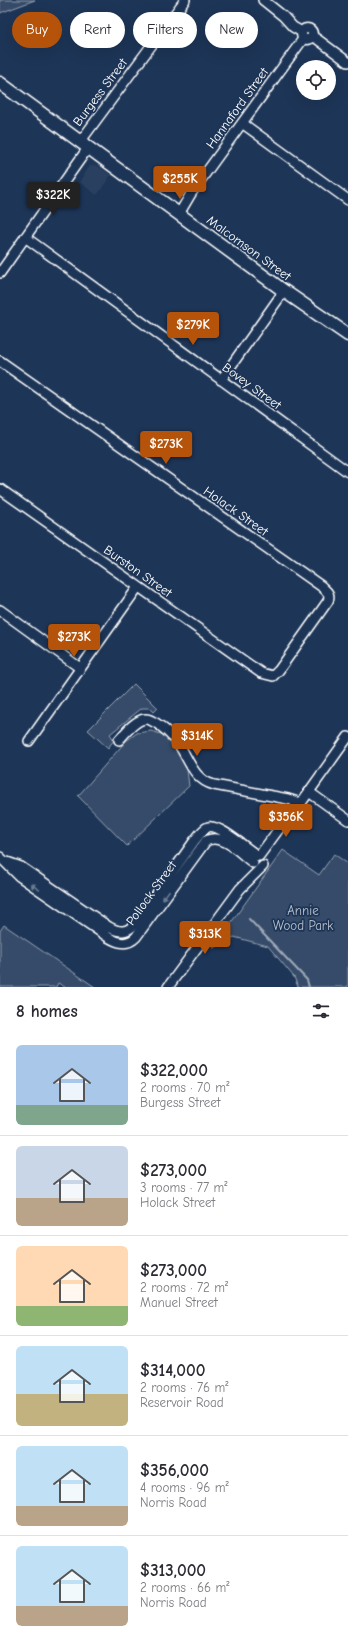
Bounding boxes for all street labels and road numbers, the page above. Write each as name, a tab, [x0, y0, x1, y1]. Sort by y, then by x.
street label: Burgess Street	[70, 54, 131, 129]
street label: Hannaford Street	[203, 64, 272, 151]
street label: Malcomson Street	[204, 212, 295, 284]
street label: Bovey Street	[220, 360, 285, 413]
street label: Holack Street	[201, 483, 272, 539]
street label: Burston Street	[101, 542, 176, 601]
street label: Pollock Street	[123, 857, 180, 928]

